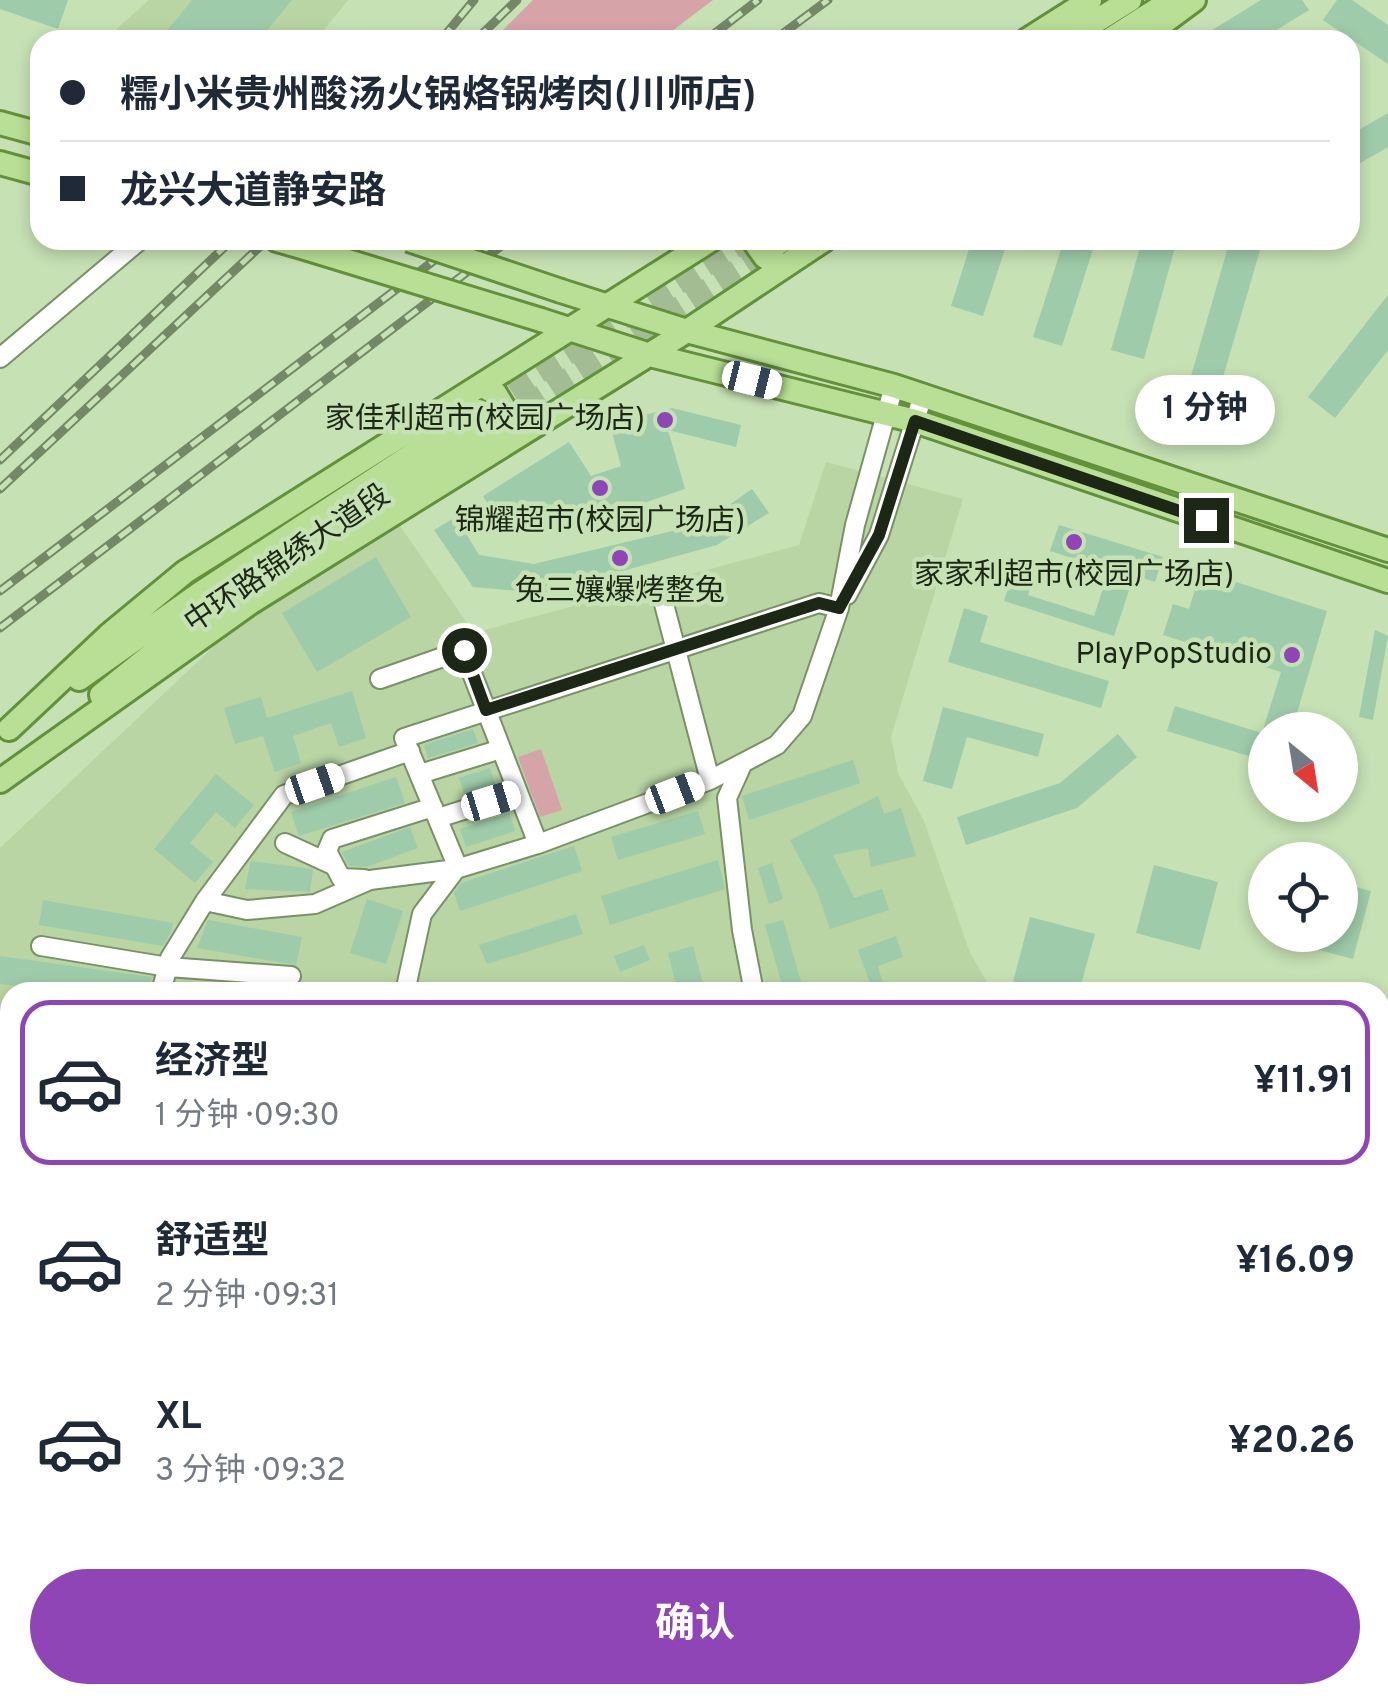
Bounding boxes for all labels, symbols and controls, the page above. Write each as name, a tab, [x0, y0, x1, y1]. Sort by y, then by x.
text: 糯小米·贵州酸汤火锅·烙锅烤肉(川师店)	[120, 73, 756, 122]
text: 龙兴大道静安路	[120, 169, 386, 218]
car	[719, 358, 785, 402]
callout: 1 分钟	[1136, 375, 1276, 445]
text: 1 分钟	[1163, 390, 1247, 430]
place label: 家佳利超市(校园广场店)	[324, 402, 645, 439]
marker: 家佳利超市(校园广场店)	[654, 409, 676, 431]
marker: 锦耀超市(校园广场店)	[589, 477, 611, 499]
street label: 中环路锦绣大道段	[178, 478, 398, 642]
route end	[1184, 498, 1229, 543]
place label: 锦耀超市(校园广场店)	[455, 504, 745, 541]
marker: 家家利超市(校园广场店)	[1063, 531, 1085, 553]
marker: 兔三孃·爆烤整兔	[609, 547, 631, 569]
place label: 家家利超市(校园广场店)	[914, 558, 1234, 595]
place label: 兔三孃·爆烤整兔	[515, 574, 725, 611]
route start	[442, 628, 487, 673]
place label: PlayPopStudio	[1075, 637, 1272, 674]
marker: PlayPopStudio	[1281, 644, 1303, 666]
north arrow	[1248, 712, 1358, 822]
map controls	[1248, 712, 1358, 952]
car	[282, 760, 348, 808]
car	[642, 768, 708, 818]
car	[458, 778, 524, 824]
button: locate	[1248, 842, 1358, 952]
icon: car	[35, 1038, 125, 1128]
text: 经济型	[155, 1039, 269, 1088]
text: ¥11.91	[1254, 1058, 1355, 1107]
text: 1 分钟 · 09:30	[155, 1097, 340, 1137]
icon: car	[35, 1218, 125, 1308]
text: 舒适型	[155, 1219, 269, 1268]
text: ¥16.09	[1236, 1238, 1355, 1287]
text: 2 分钟 · 09:31	[155, 1277, 339, 1317]
text: XL	[155, 1394, 202, 1443]
icon: car	[35, 1398, 125, 1488]
text: ¥20.26	[1228, 1418, 1355, 1467]
text: 3 分钟 · 09:32	[155, 1452, 346, 1492]
button: 确认	[30, 1569, 1360, 1684]

